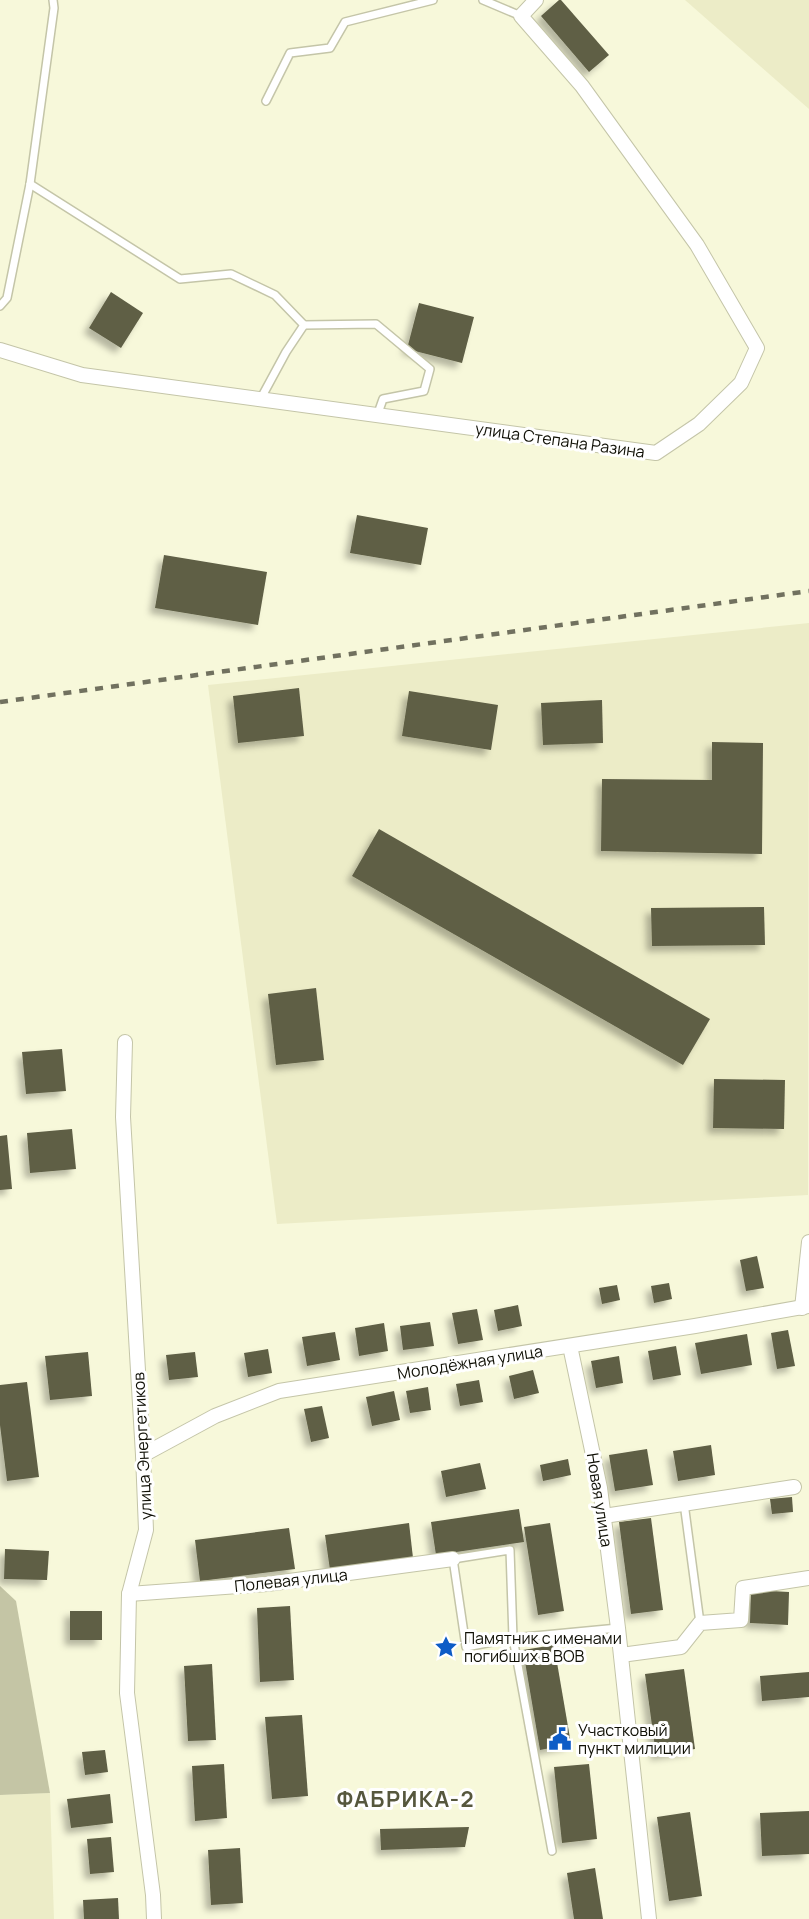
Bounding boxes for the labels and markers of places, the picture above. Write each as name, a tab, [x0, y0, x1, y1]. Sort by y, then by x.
place label: Памятник с именами погибших в ВОВ	[464, 1627, 622, 1667]
place icon: Памятник с именами погибших в ВОВ	[433, 1634, 459, 1660]
place label: Участковый пункт милиции	[578, 1719, 691, 1759]
public building icon: Участковый пункт милиции	[547, 1726, 573, 1752]

